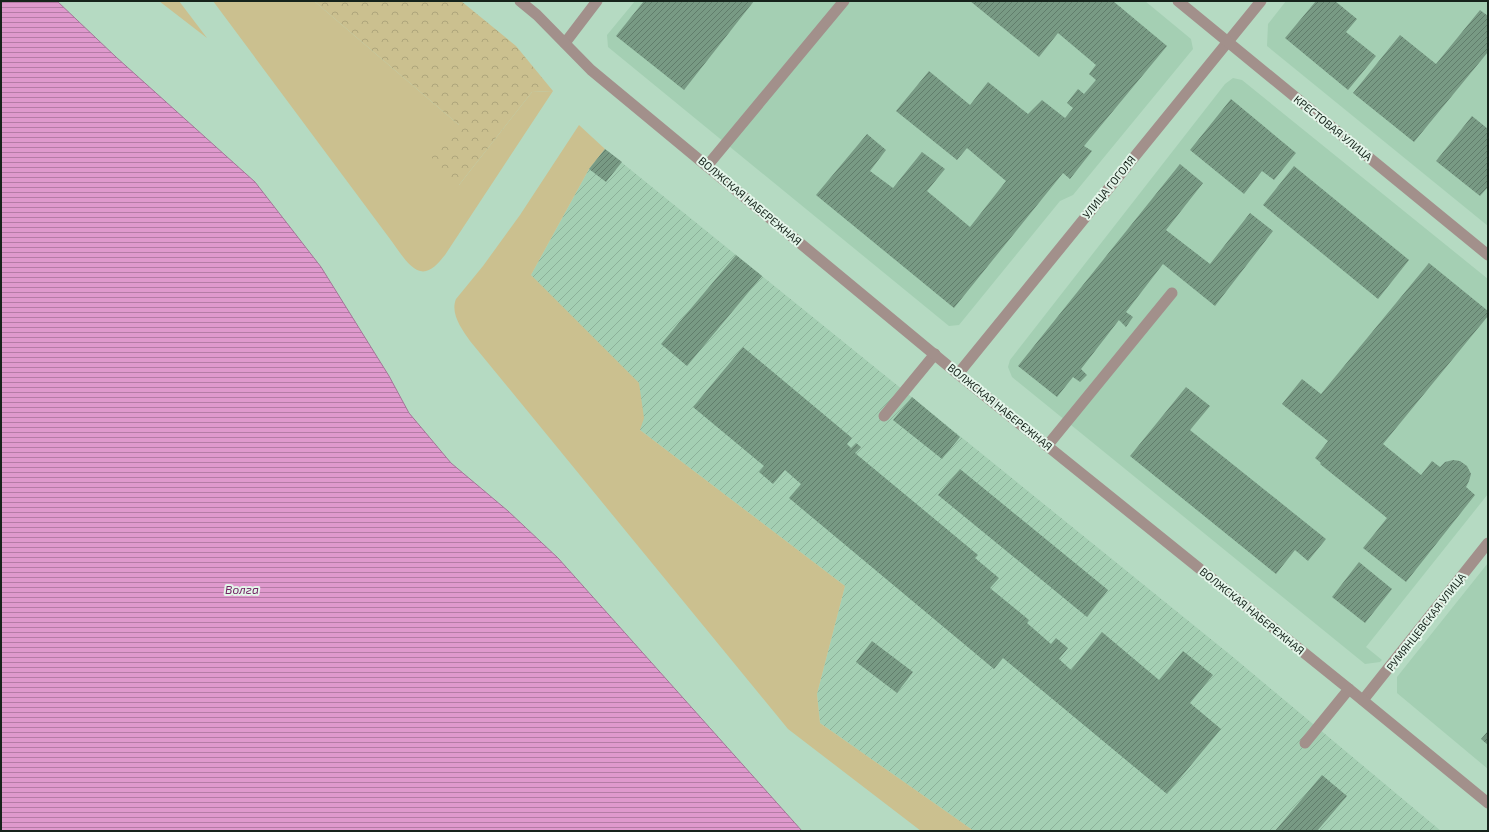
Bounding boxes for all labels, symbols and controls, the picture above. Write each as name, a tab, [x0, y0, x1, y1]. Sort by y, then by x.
street label: КРЕСТОВАЯ УЛИЦА	[1292, 92, 1375, 163]
street label: УЛИЦА ГОГОЛЯ	[1079, 153, 1138, 221]
street label: ВОЛЖСКАЯ НАБЕРЕЖНАЯ	[696, 154, 805, 248]
street label: ВОЛЖСКАЯ НАБЕРЕЖНАЯ	[945, 360, 1055, 453]
street label: ВОЛЖСКАЯ НАБЕРЕЖНАЯ	[1197, 564, 1307, 657]
street label: РУМЯНЦЕВСКАЯ УЛИЦА	[1383, 570, 1468, 673]
water label: Волга	[225, 582, 259, 596]

